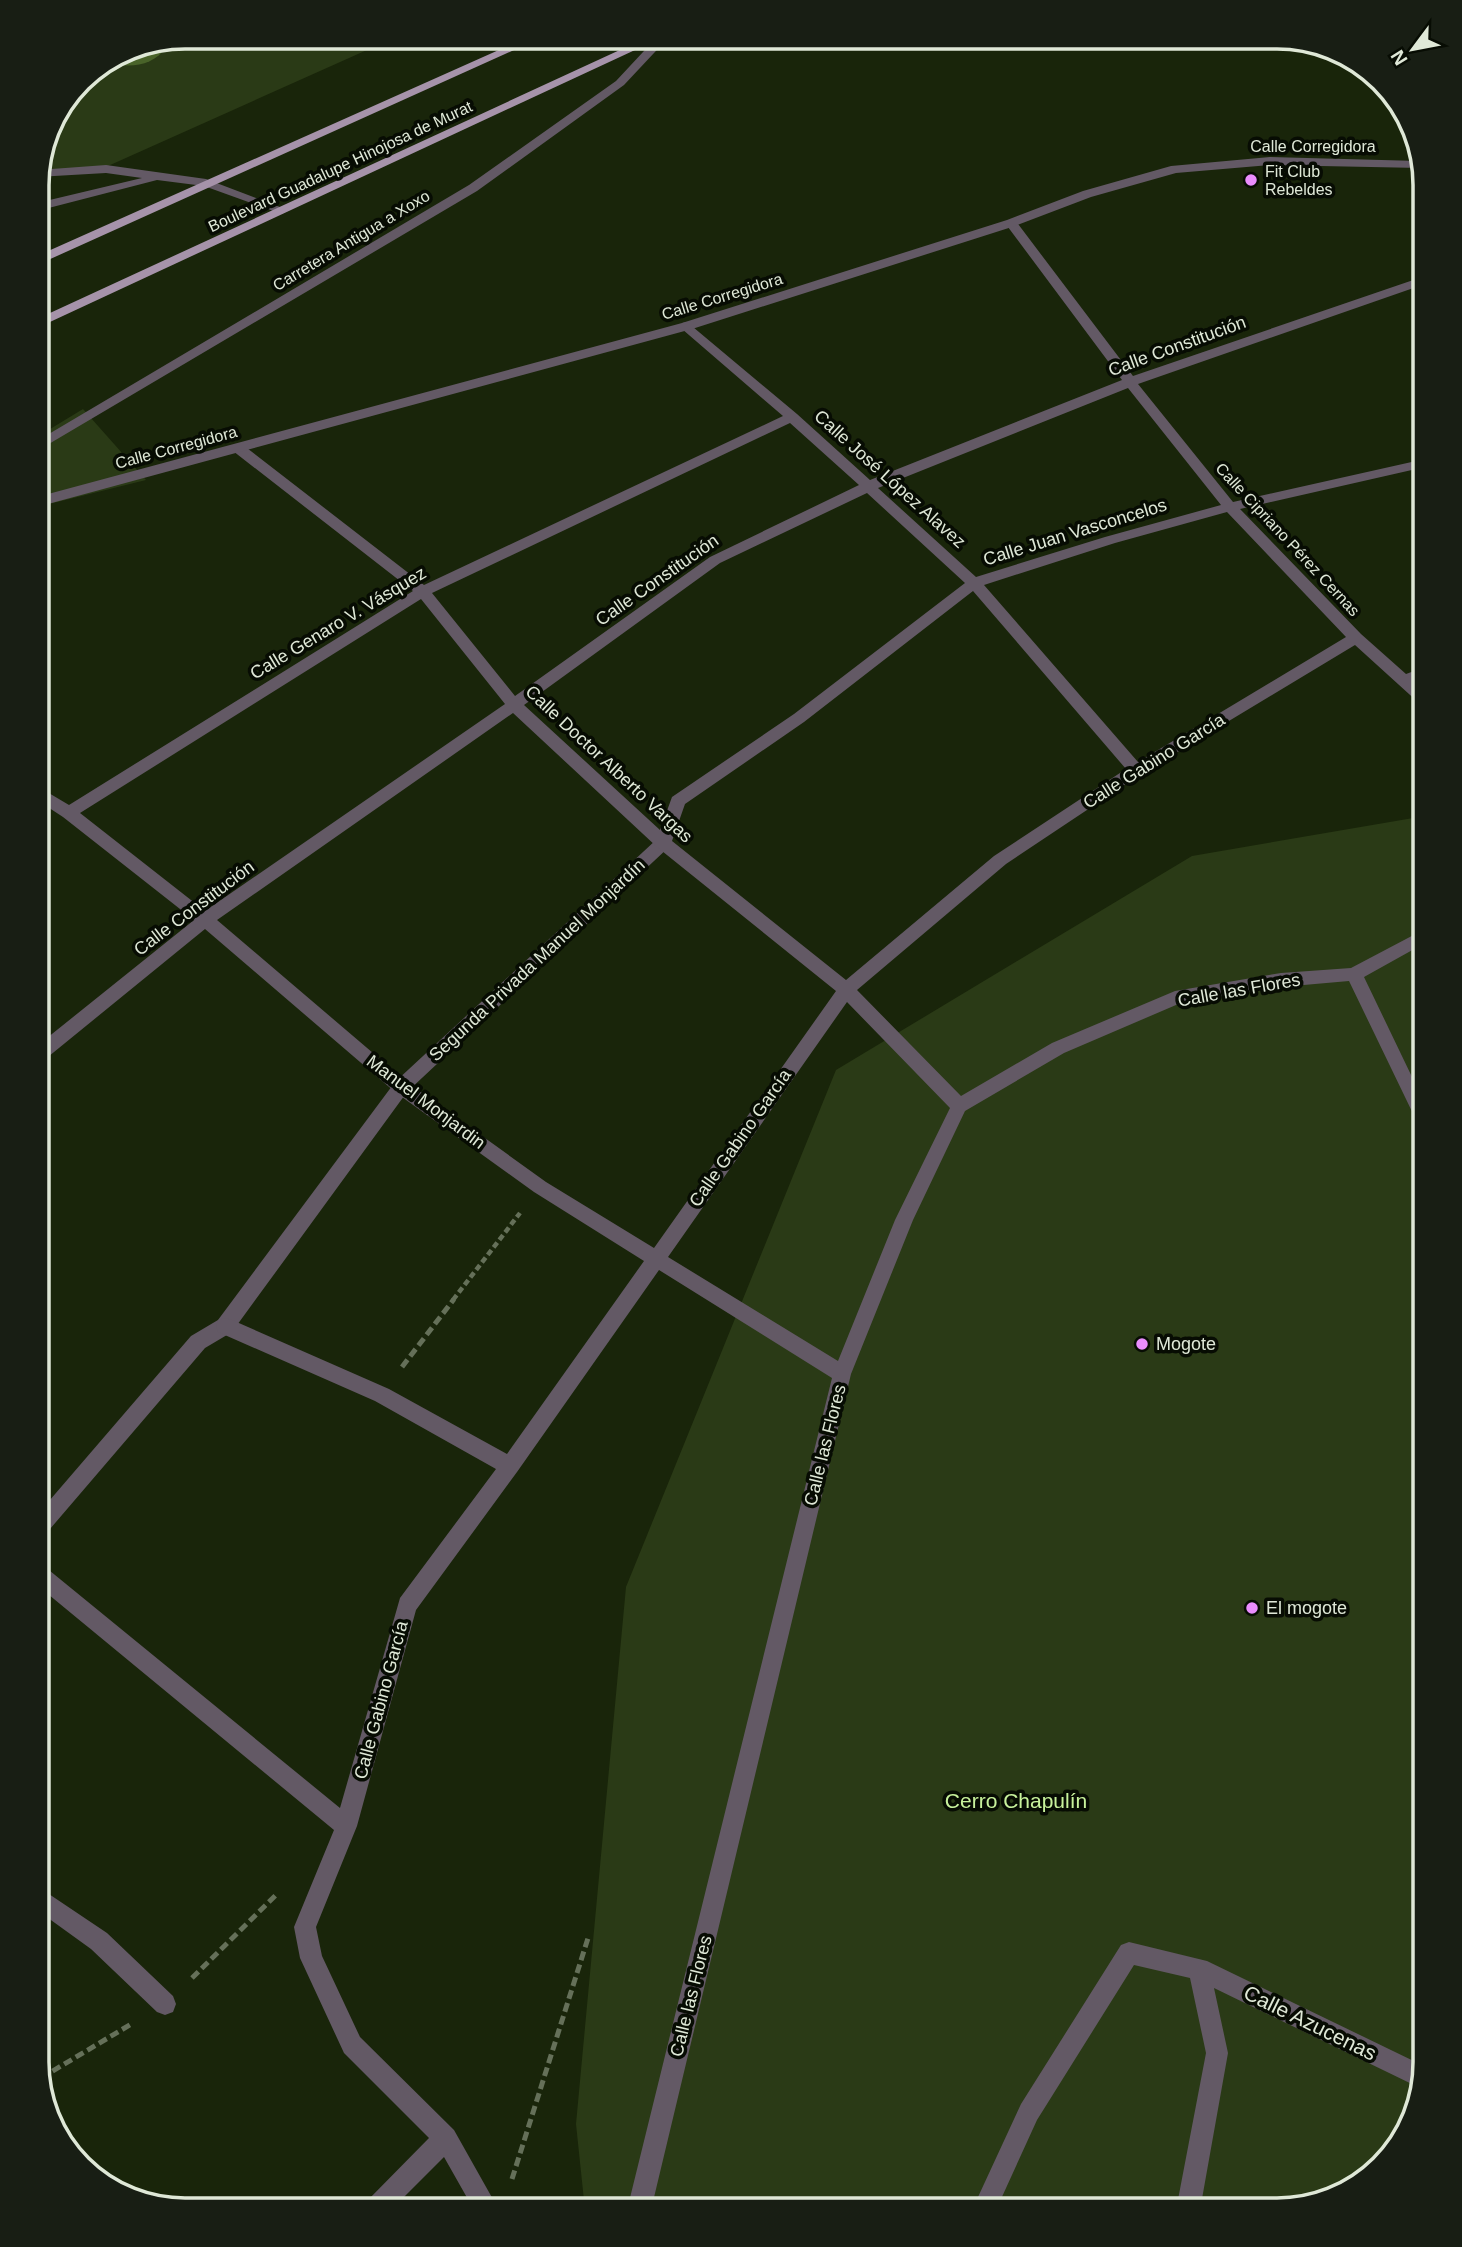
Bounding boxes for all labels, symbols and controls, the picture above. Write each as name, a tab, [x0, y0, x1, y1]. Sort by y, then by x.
north arrow	[1378, 14, 1448, 84]
text: N	[1386, 46, 1412, 69]
street label: Boulevard Guadalupe Hinojosa de Murat	[206, 97, 475, 235]
street label: Calle Corregidora	[1250, 138, 1376, 155]
place label: Fit Club Rebeldes	[1265, 163, 1333, 198]
marker: Fit Club Rebeldes	[1243, 172, 1259, 188]
street label: Carretera Antigua a Xoxo	[270, 187, 433, 294]
street label: Calle Corregidora	[660, 270, 785, 323]
street label: Calle Constitución	[1105, 312, 1249, 380]
street label: Calle José López Alavez	[810, 406, 970, 552]
street label: Calle Corregidora	[113, 423, 239, 472]
street label: Calle Cipriano Pérez Cernas	[1212, 459, 1363, 619]
street label: Calle Juan Vasconcelos	[981, 495, 1169, 569]
street label: Calle Constitución	[592, 530, 722, 630]
street label: Calle Genaro V. Vásquez	[247, 563, 429, 683]
street label: Calle Doctor Alberto Vargas	[521, 681, 697, 847]
street label: Calle Gabino García	[1080, 709, 1229, 813]
street label: Segunda Privada Manuel Monjardín	[425, 855, 649, 1065]
street label: Calle Constitución	[130, 856, 258, 960]
street label: Calle las Flores	[1176, 969, 1302, 1011]
street label: Manuel Monjardin	[363, 1051, 489, 1153]
street label: Calle Gabino García	[685, 1065, 796, 1211]
place label: Mogote	[1156, 1334, 1216, 1354]
marker: Mogote	[1134, 1336, 1150, 1352]
street label: Calle las Flores	[800, 1382, 850, 1508]
place label: El mogote	[1266, 1598, 1347, 1618]
marker: El mogote	[1244, 1600, 1260, 1616]
street label: Calle Gabino García	[350, 1618, 412, 1781]
park label: Cerro Chapulín	[945, 1789, 1087, 1812]
street label: Calle las Flores	[666, 1933, 716, 2059]
street label: Calle Azucenas	[1240, 1980, 1380, 2065]

